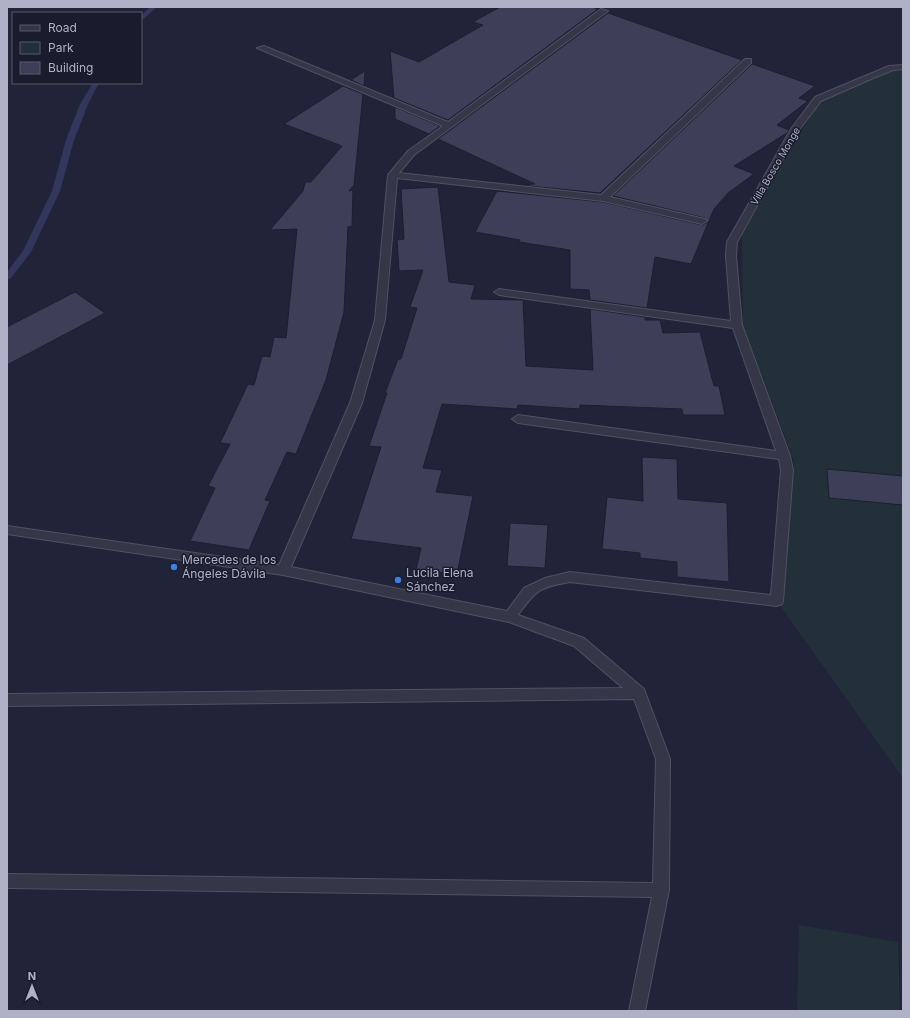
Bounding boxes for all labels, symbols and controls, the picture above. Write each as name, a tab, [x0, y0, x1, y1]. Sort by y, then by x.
legend	[12, 12, 142, 84]
text: Road	[48, 20, 77, 35]
text: Park	[48, 40, 74, 55]
text: Building	[48, 60, 93, 75]
street label: Villa Bosco Monge	[748, 125, 802, 207]
place label: Mercedes de los Ángeles Dávila	[182, 552, 276, 581]
marker: Mercedes de los Ángeles Dávila	[169, 562, 179, 572]
place label: Lucila Elena Sánchez	[406, 565, 474, 594]
marker: Lucila Elena Sánchez	[393, 575, 403, 585]
north arrow	[12, 966, 52, 1006]
text: N	[28, 969, 36, 983]

